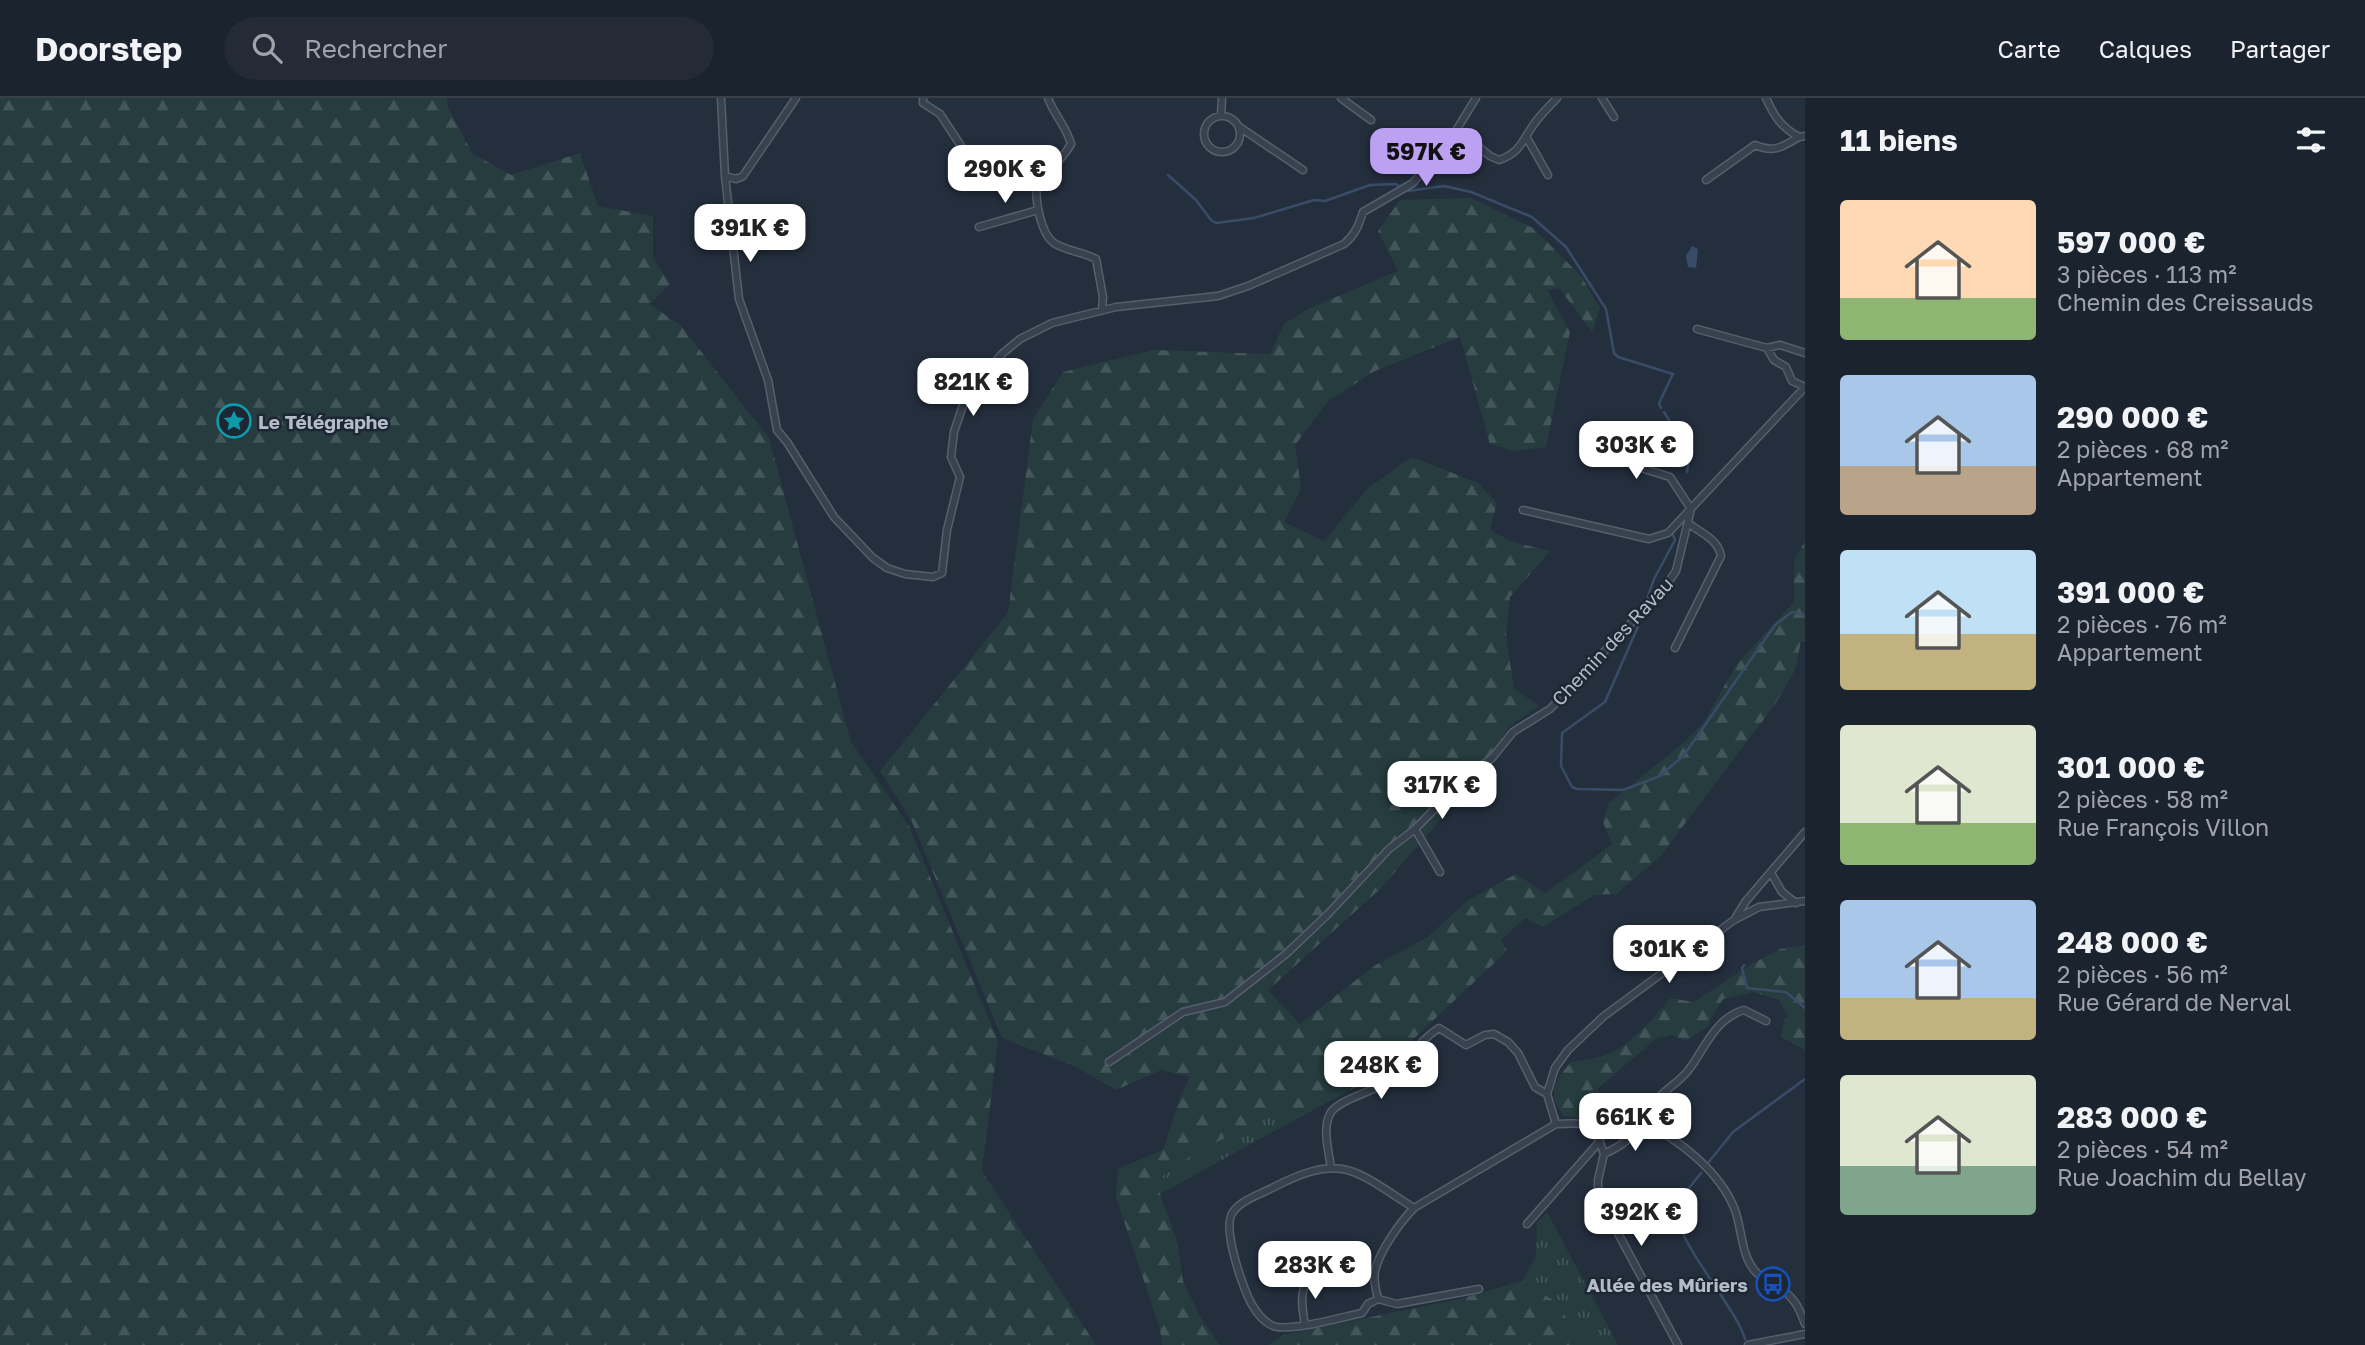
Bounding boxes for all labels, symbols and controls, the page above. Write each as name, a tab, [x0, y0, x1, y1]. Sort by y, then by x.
search box	[224, 17, 714, 80]
text: Doorstep	[35, 29, 182, 68]
icon: search	[248, 29, 286, 67]
text: Rechercher	[304, 33, 447, 64]
text: Carte	[1997, 34, 2061, 63]
text: Calques	[2099, 34, 2192, 63]
text: Partager	[2230, 34, 2330, 63]
icon: filters	[2292, 121, 2330, 159]
text: 11 biens	[1840, 122, 1958, 158]
pin: 597K €	[1369, 129, 1483, 188]
text: 597K €	[1386, 137, 1466, 165]
pin: 290K €	[948, 146, 1062, 205]
text: 290K €	[964, 154, 1046, 182]
pin: 391K €	[693, 204, 807, 264]
text: 391K €	[710, 213, 790, 241]
text: 597 000 €	[2057, 224, 2205, 260]
icon: home	[1896, 228, 1980, 312]
text: 3 pièces · 113 m²	[2057, 260, 2236, 288]
text: Chemin des Creissauds	[2057, 288, 2313, 316]
pin: 821K €	[916, 358, 1030, 418]
text: 821K €	[933, 367, 1013, 395]
text: 290 000 €	[2057, 399, 2209, 435]
place icon: Le Télégraphe	[215, 402, 253, 440]
icon: home	[1896, 403, 1980, 487]
place label: Le Télégraphe	[258, 410, 389, 433]
pin: 303K €	[1579, 422, 1693, 481]
text: 303K €	[1595, 430, 1677, 458]
text: 2 pièces · 68 m²	[2057, 435, 2229, 463]
text: Appartement	[2057, 463, 2202, 491]
street label: Chemin des Ravau	[1547, 572, 1677, 710]
text: 391 000 €	[2057, 574, 2204, 610]
icon: home	[1896, 578, 1980, 662]
text: 2 pièces · 76 m²	[2057, 610, 2227, 638]
text: Appartement	[2057, 638, 2202, 666]
text: 301 000 €	[2057, 749, 2205, 785]
icon: home	[1896, 753, 1980, 837]
pin: 317K €	[1385, 762, 1499, 821]
text: 317K €	[1403, 770, 1481, 798]
text: 2 pièces · 58 m²	[2057, 785, 2228, 813]
text: Rue François Villon	[2057, 813, 2269, 841]
text: 248 000 €	[2057, 924, 2208, 960]
pin: 301K €	[1612, 926, 1726, 985]
icon: home	[1896, 928, 1980, 1012]
text: 301K €	[1629, 934, 1709, 962]
text: 2 pièces · 56 m²	[2057, 960, 2228, 988]
text: Rue Gérard de Nerval	[2057, 988, 2291, 1016]
pin: 248K €	[1324, 1042, 1438, 1101]
text: 248K €	[1340, 1050, 1422, 1078]
pin: 661K €	[1578, 1094, 1692, 1153]
text: 283 000 €	[2057, 1099, 2207, 1135]
text: 661K €	[1595, 1102, 1675, 1130]
icon: home	[1896, 1103, 1980, 1187]
text: 2 pièces · 54 m²	[2057, 1135, 2228, 1163]
text: Rue Joachim du Bellay	[2057, 1163, 2306, 1191]
pin: 392K €	[1584, 1188, 1698, 1248]
text: 392K €	[1600, 1197, 1682, 1225]
pin: 283K €	[1258, 1242, 1372, 1301]
text: 283K €	[1274, 1250, 1356, 1278]
bus stop icon: Allée des Mûriers	[1754, 1265, 1792, 1303]
place label: Allée des Mûriers	[1587, 1273, 1748, 1296]

